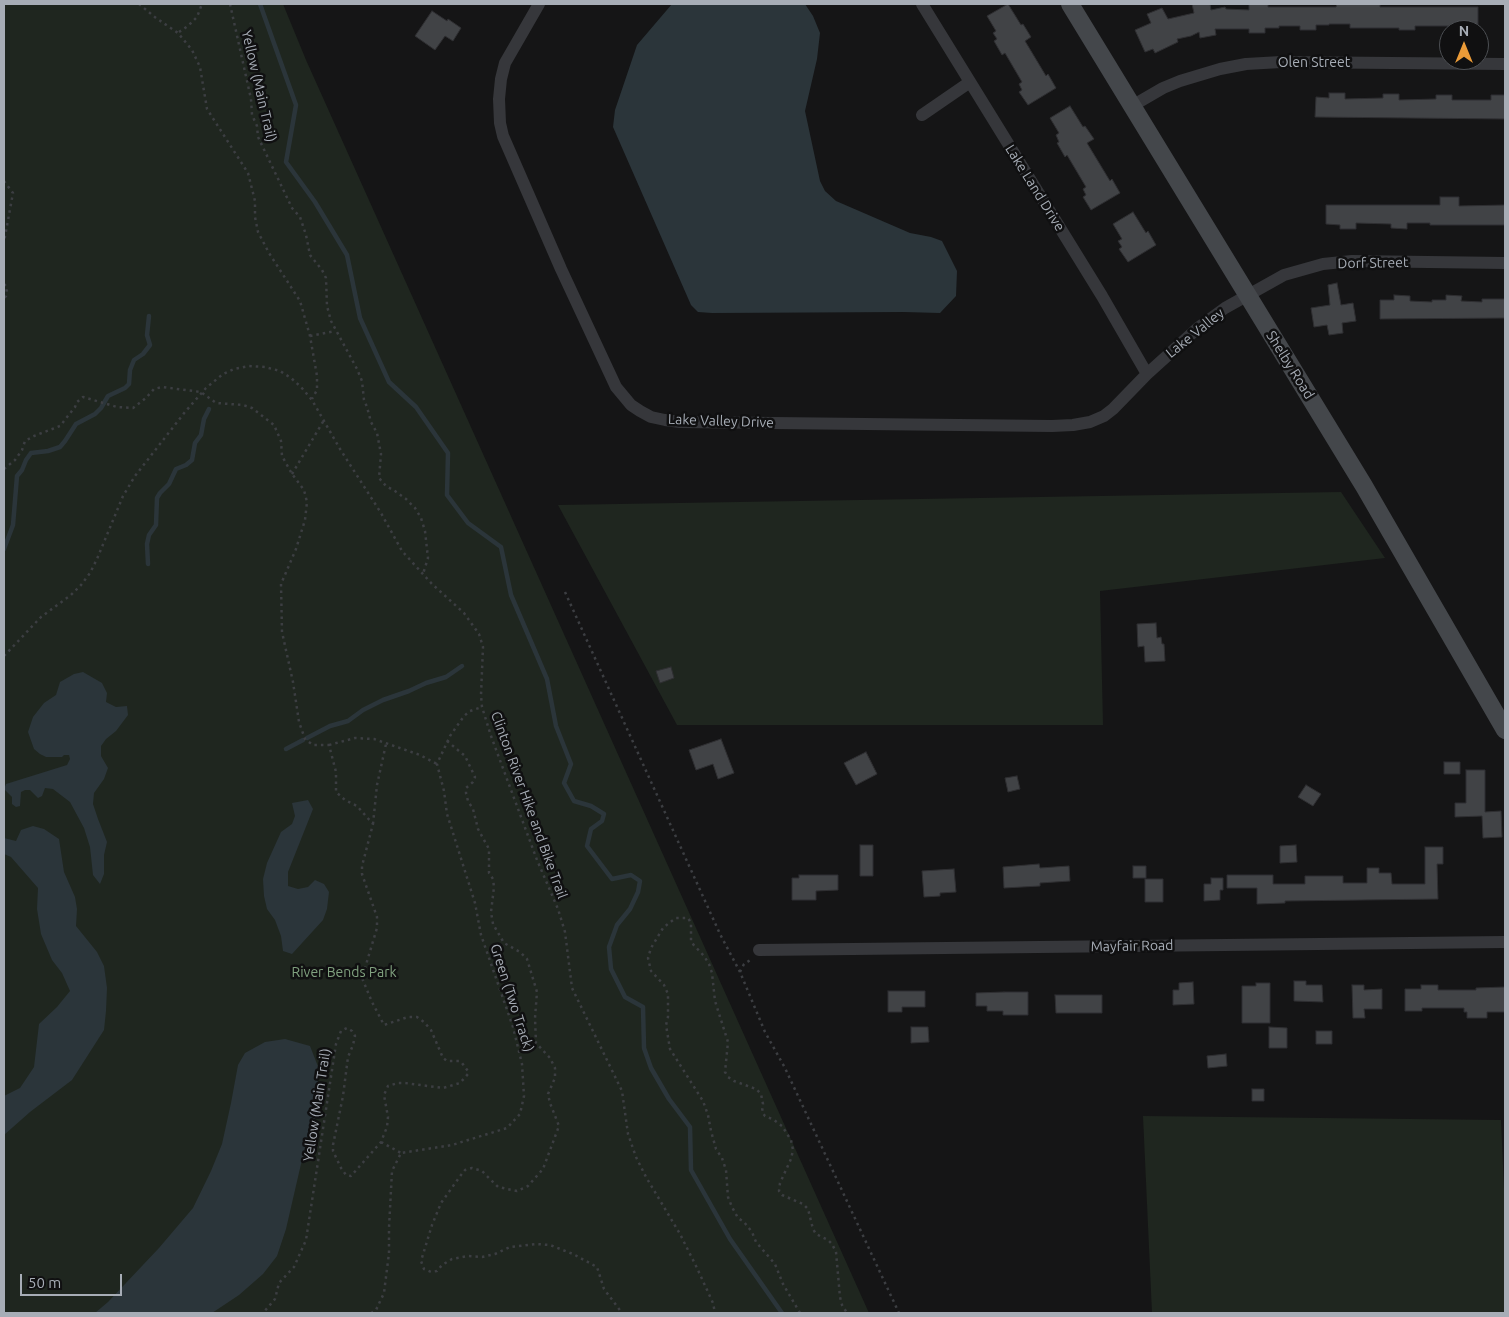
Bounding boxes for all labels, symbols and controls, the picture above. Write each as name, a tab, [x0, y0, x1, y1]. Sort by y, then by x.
north arrow	[1439, 20, 1489, 70]
text: N	[1459, 23, 1469, 39]
street label: Yellow (Main Trail)	[238, 28, 280, 144]
street label: Olen Street	[1278, 54, 1350, 70]
street label: Lake Land Drive	[1002, 142, 1068, 234]
street label: Dorf Street	[1337, 254, 1409, 272]
street label: Lake Valley	[1163, 305, 1227, 361]
street label: Shelby Road	[1262, 328, 1318, 402]
street label: Lake Valley Drive	[668, 411, 774, 431]
street label: Clinton River Hike and Bike Trail	[487, 709, 571, 901]
street label: Mayfair Road	[1090, 937, 1174, 955]
street label: Green (Two Track)	[487, 942, 537, 1054]
park label: River Bends Park	[291, 964, 397, 980]
street label: Yellow (Main Trail)	[300, 1047, 334, 1163]
scale bar	[22, 1264, 125, 1296]
text: 50 m	[28, 1274, 61, 1291]

